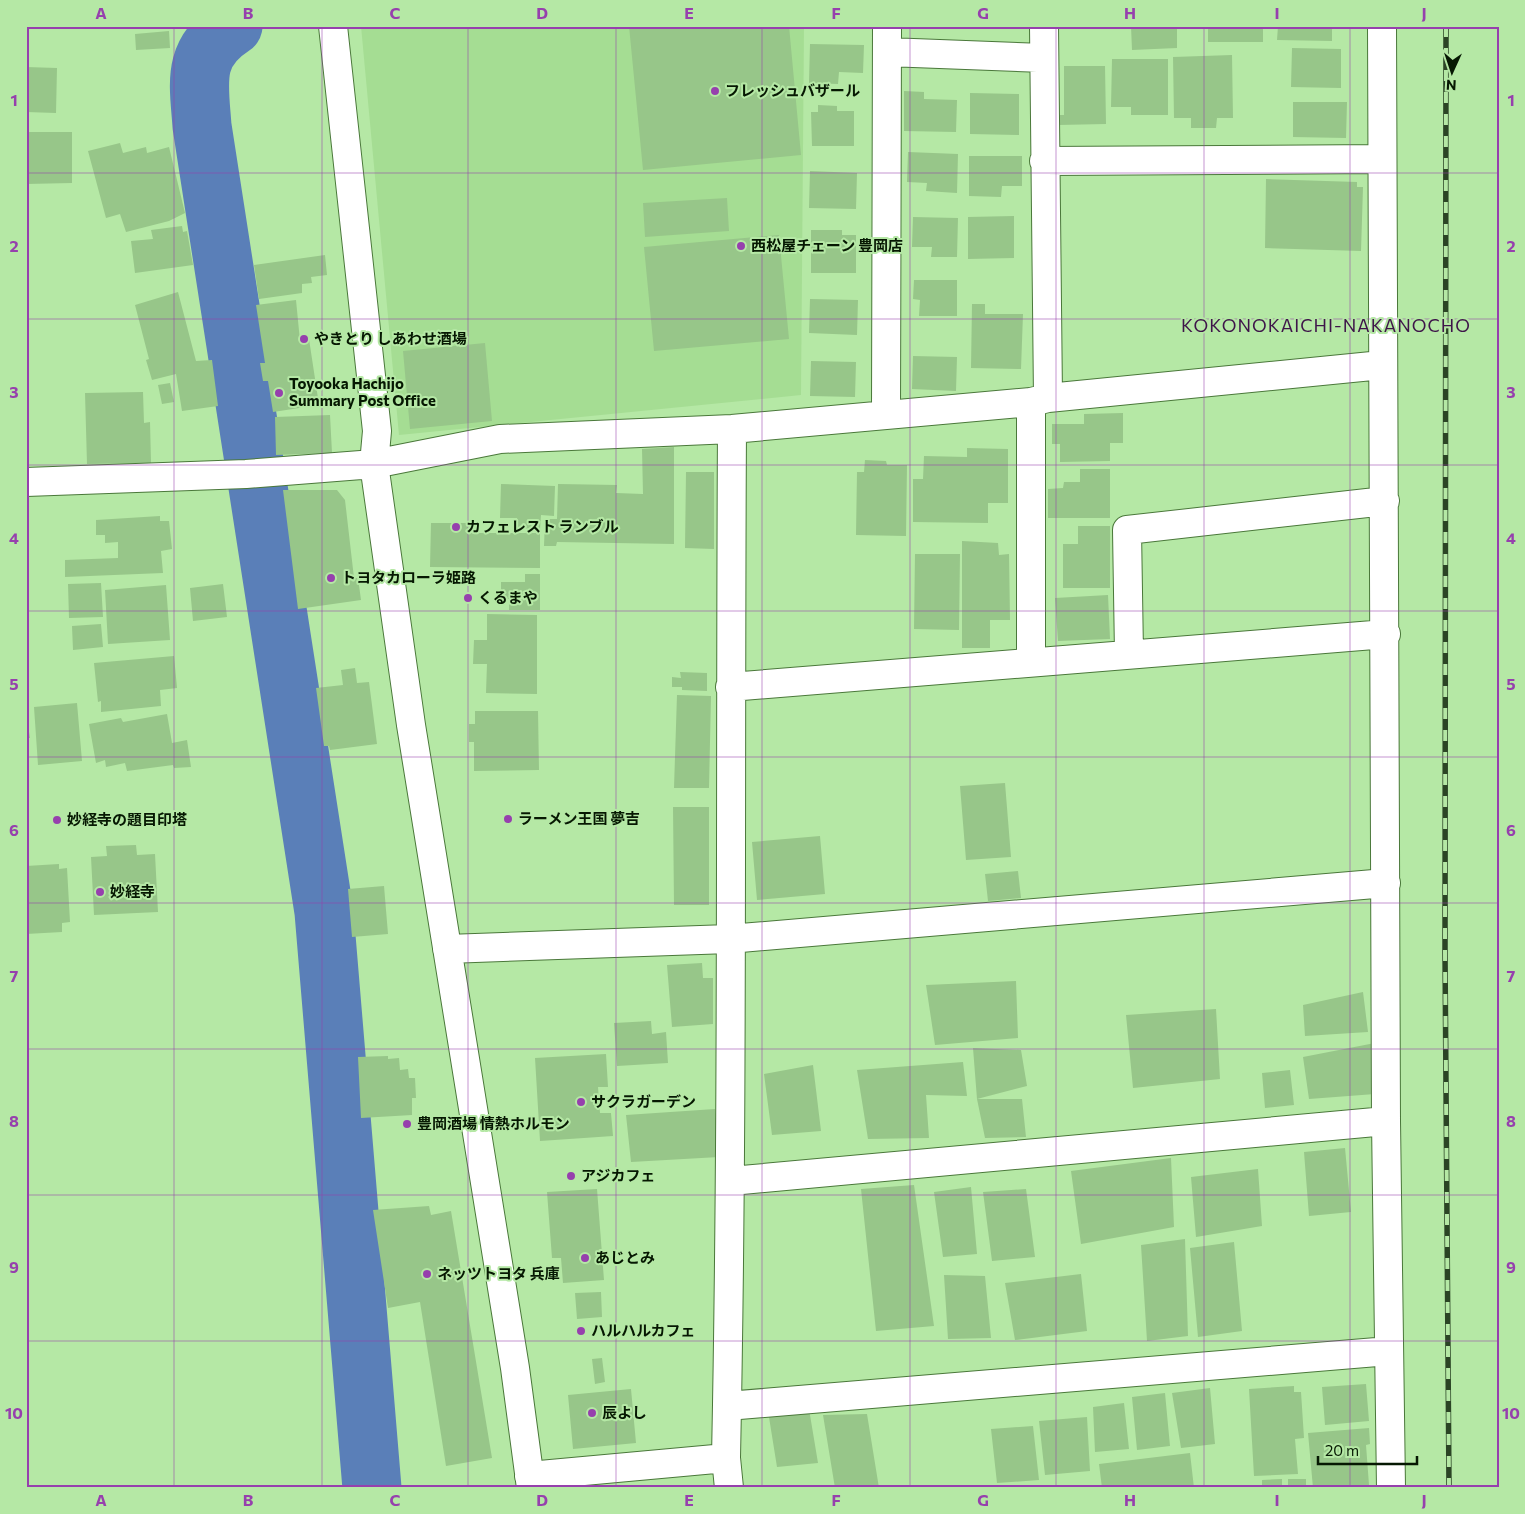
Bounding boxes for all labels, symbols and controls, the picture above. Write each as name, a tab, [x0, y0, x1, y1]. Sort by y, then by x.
text: A	[95, 3, 107, 22]
text: B	[243, 3, 254, 22]
text: C	[390, 3, 401, 22]
text: D	[536, 3, 548, 22]
text: E	[684, 3, 694, 22]
text: F	[831, 3, 841, 22]
text: G	[977, 3, 989, 22]
text: H	[1124, 3, 1136, 22]
text: I	[1274, 3, 1280, 22]
text: J	[1421, 3, 1427, 22]
north arrow	[1428, 48, 1478, 98]
text: N	[1446, 77, 1457, 94]
place label: フレッシュバザール	[725, 81, 860, 99]
marker: フレッシュバザール	[709, 85, 721, 97]
text: 1	[10, 90, 18, 109]
text: 1	[1507, 90, 1515, 109]
text: 2	[9, 236, 19, 255]
place label: 西松屋チェーン 豊岡店	[751, 236, 903, 254]
text: 2	[1506, 236, 1516, 255]
marker: 西松屋チェーン 豊岡店	[735, 240, 747, 252]
district label: KOKONOKAICHI-NAKANOCHO	[1181, 314, 1471, 336]
place label: やきとり しあわせ酒場	[314, 329, 467, 347]
marker: やきとり しあわせ酒場	[298, 333, 310, 345]
place label: Toyooka Hachijo Summary Post Office	[289, 374, 436, 409]
text: 3	[9, 382, 19, 401]
text: 3	[1506, 382, 1516, 401]
marker: Toyooka Hachijo Summary Post Office	[273, 387, 285, 399]
place label: カフェレスト ランブル	[466, 517, 618, 535]
marker: カフェレスト ランブル	[450, 521, 462, 533]
text: 4	[9, 528, 19, 547]
text: 4	[1506, 528, 1516, 547]
place label: トヨタカローラ姫路	[341, 568, 476, 586]
marker: トヨタカローラ姫路	[325, 572, 337, 584]
place label: くるまや	[478, 588, 538, 606]
marker: くるまや	[462, 592, 474, 604]
text: 5	[9, 674, 19, 693]
text: 5	[1506, 674, 1516, 693]
place label: ラーメン王国 夢吉	[518, 809, 640, 827]
place label: 妙経寺の題目印塔	[67, 810, 187, 828]
marker: ラーメン王国 夢吉	[502, 813, 514, 825]
marker: 妙経寺の題目印塔	[51, 814, 63, 826]
text: 6	[9, 820, 19, 839]
text: 6	[1506, 820, 1516, 839]
place label: 妙経寺	[110, 882, 155, 900]
marker: 妙経寺	[94, 886, 106, 898]
text: 7	[10, 966, 19, 985]
text: 7	[1507, 966, 1516, 985]
place label: サクラガーデン	[591, 1092, 696, 1110]
marker: サクラガーデン	[575, 1096, 587, 1108]
text: 8	[9, 1111, 19, 1130]
text: 8	[1506, 1111, 1516, 1130]
place label: 豊岡酒場 情熱ホルモン	[417, 1114, 570, 1132]
marker: 豊岡酒場 情熱ホルモン	[401, 1118, 413, 1130]
place label: アジカフェ	[581, 1166, 655, 1184]
marker: アジカフェ	[565, 1170, 577, 1182]
place label: あじとみ	[595, 1248, 655, 1266]
marker: あじとみ	[579, 1252, 591, 1264]
text: 9	[9, 1257, 19, 1276]
text: 9	[1506, 1257, 1516, 1276]
place label: ネッツトヨタ 兵庫	[437, 1264, 560, 1282]
marker: ネッツトヨタ 兵庫	[421, 1268, 433, 1280]
place label: ハルハルカフェ	[591, 1321, 696, 1339]
marker: ハルハルカフェ	[575, 1325, 587, 1337]
text: 10	[5, 1403, 23, 1422]
place label: 辰よし	[602, 1403, 647, 1421]
text: 10	[1502, 1403, 1520, 1422]
marker: 辰よし	[586, 1407, 598, 1419]
scale bar	[1318, 1434, 1416, 1466]
text: 20 m	[1325, 1441, 1359, 1459]
text: A	[95, 1490, 107, 1509]
text: B	[243, 1490, 254, 1509]
text: C	[390, 1490, 401, 1509]
text: D	[536, 1490, 548, 1509]
text: E	[684, 1490, 694, 1509]
text: F	[831, 1490, 841, 1509]
text: G	[977, 1490, 989, 1509]
text: H	[1124, 1490, 1136, 1509]
text: I	[1274, 1490, 1280, 1509]
text: J	[1421, 1490, 1427, 1509]

